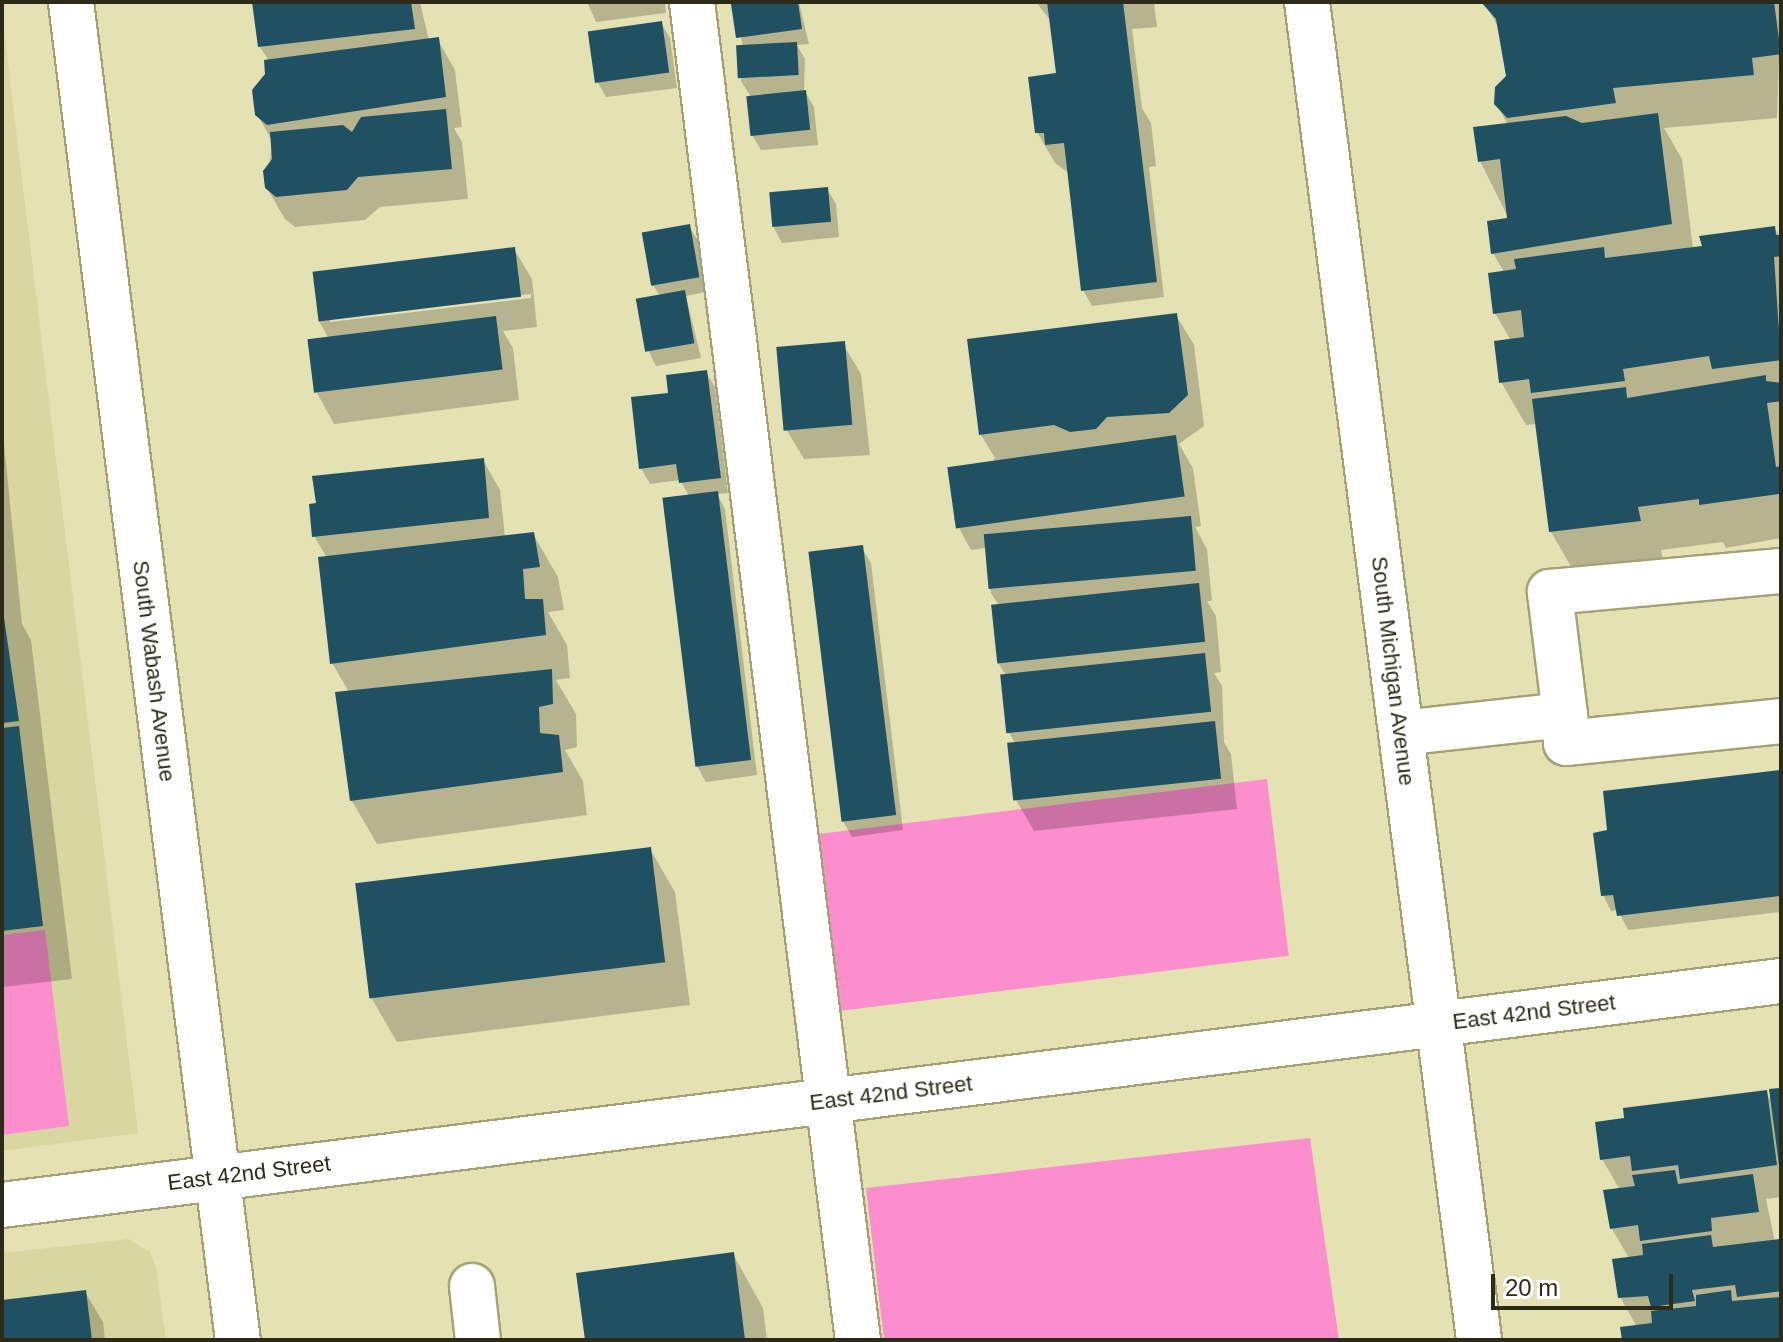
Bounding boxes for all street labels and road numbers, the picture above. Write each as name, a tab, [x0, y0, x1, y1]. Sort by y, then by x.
street label: South Michigan Avenue	[1366, 554, 1420, 788]
street label: South Wabash Avenue	[127, 558, 181, 784]
street label: East 42nd Street	[1451, 989, 1617, 1035]
street label: East 42nd Street	[808, 1070, 974, 1116]
street label: East 42nd Street	[166, 1150, 332, 1196]

